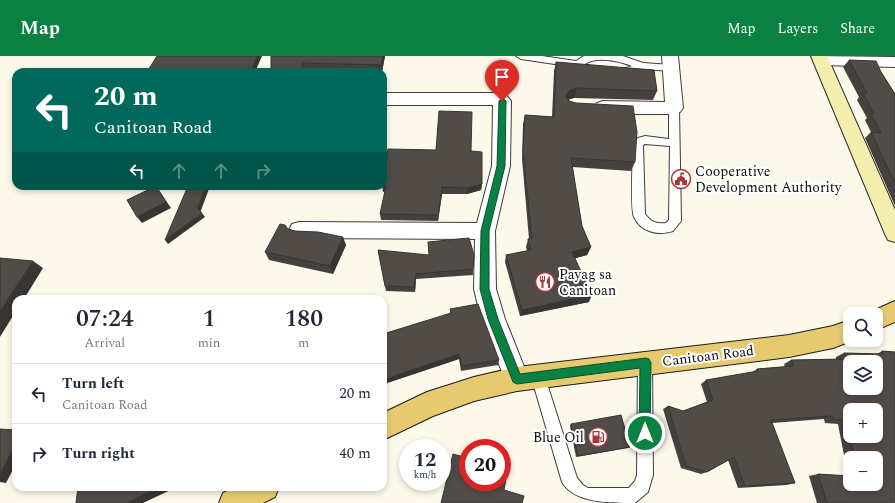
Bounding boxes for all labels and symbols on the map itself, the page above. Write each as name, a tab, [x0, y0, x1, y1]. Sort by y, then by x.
pin	[485, 60, 519, 101]
place label: Cooperative Development Authority	[695, 161, 843, 198]
public building icon: Cooperative Development Authority	[670, 168, 692, 190]
place label: Payag sa Canitoan	[559, 264, 616, 301]
restaurant icon: Payag sa Canitoan	[534, 271, 556, 293]
street label: Canitoan Road	[661, 340, 755, 372]
position arrow	[624, 412, 666, 454]
fuel station icon: Blue Oil	[587, 426, 609, 448]
place label: Blue Oil	[533, 427, 584, 448]
speed limit sign: 20	[459, 439, 511, 491]

